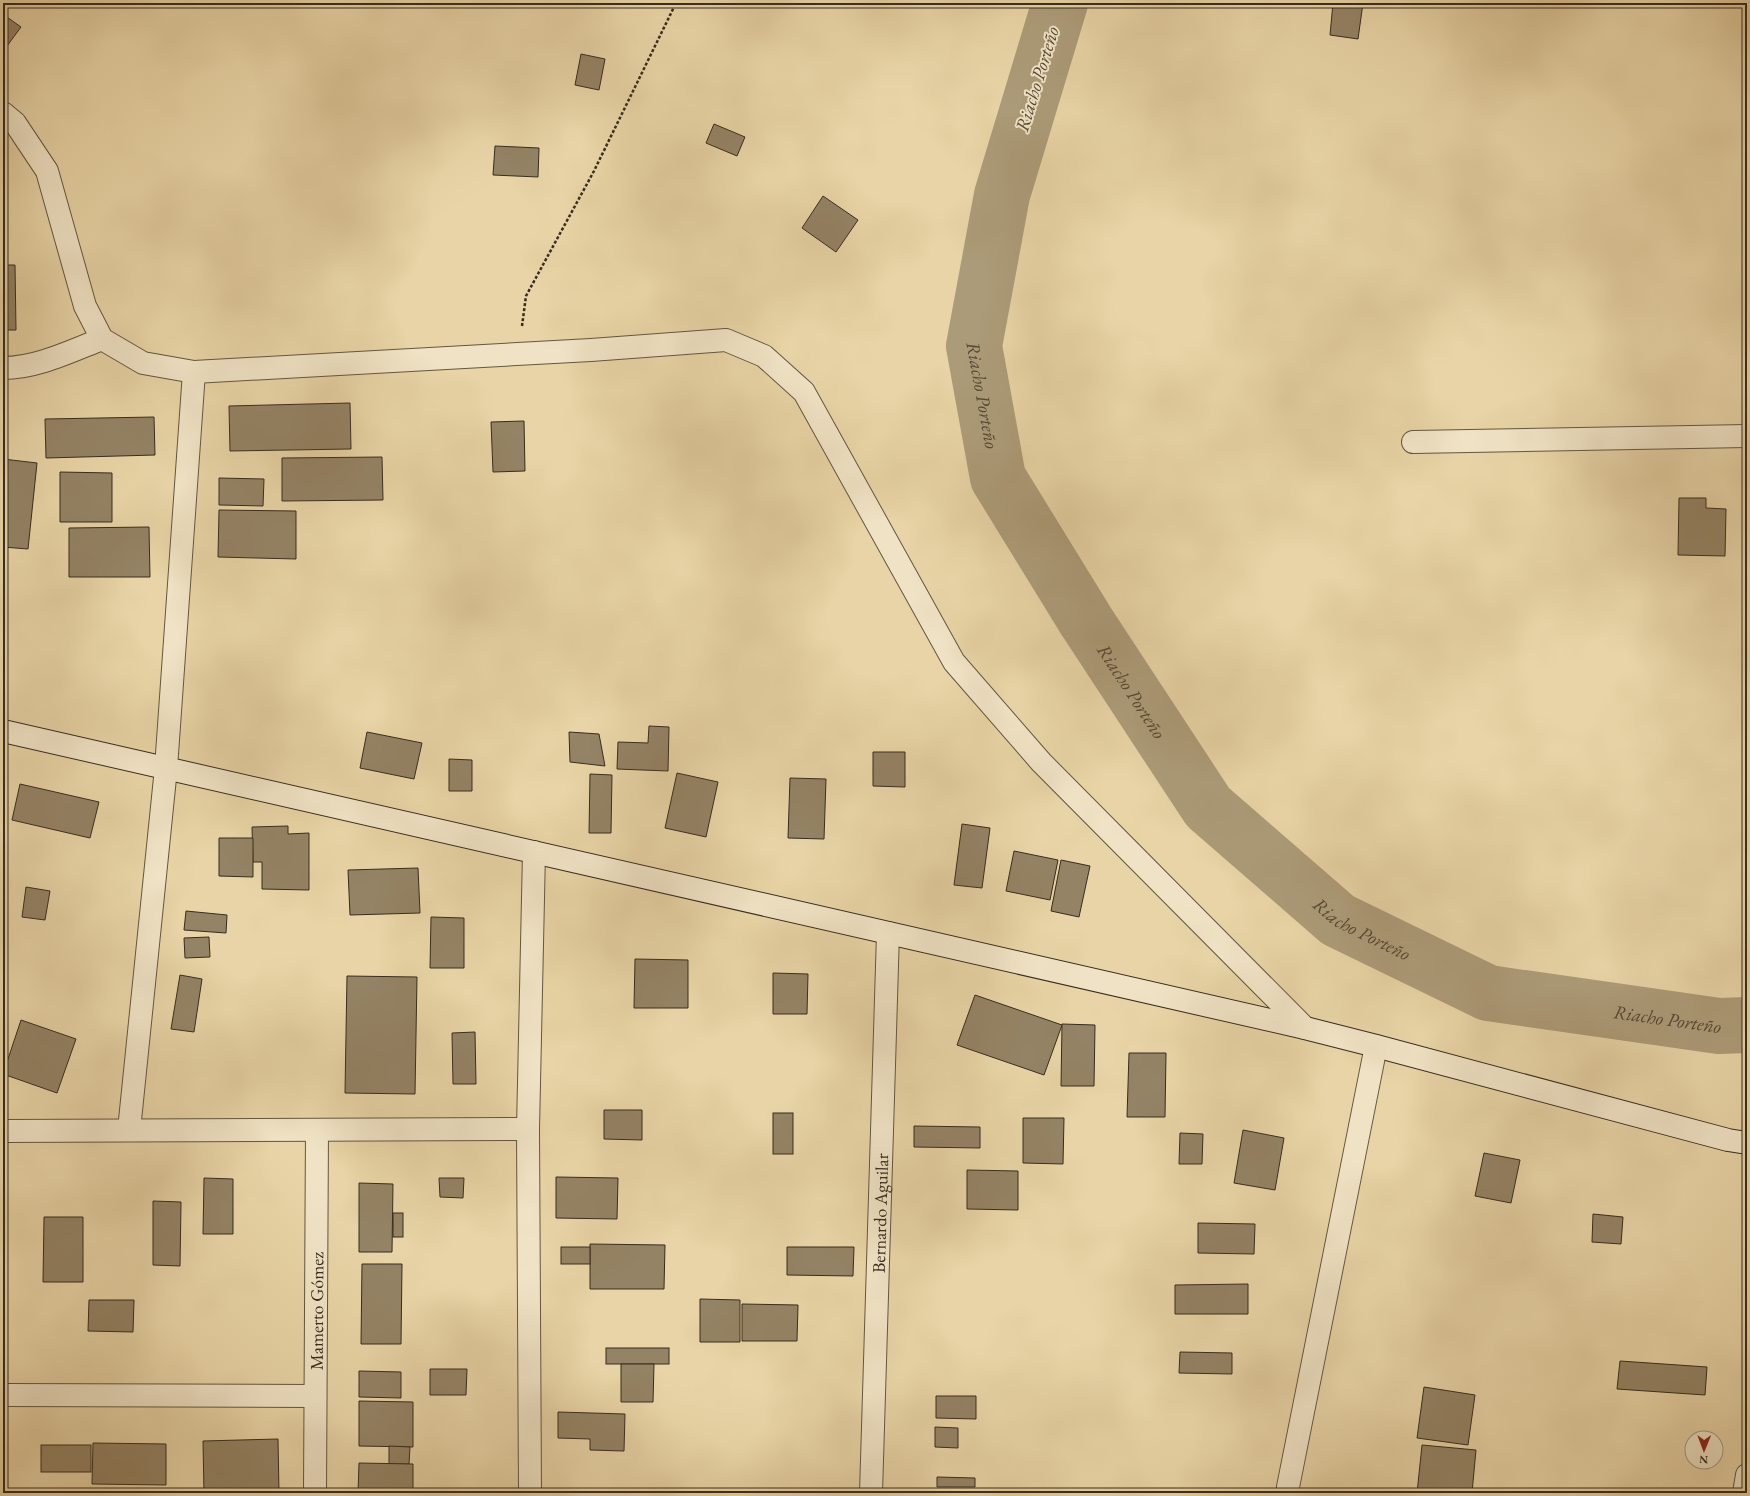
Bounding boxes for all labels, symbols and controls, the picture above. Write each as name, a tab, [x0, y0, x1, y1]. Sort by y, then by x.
water label: Riacho Porteño	[1009, 24, 1065, 134]
water label: Riacho Porteño	[961, 339, 1005, 451]
water label: Riacho Porteño	[1092, 639, 1172, 743]
water label: Riacho Porteño	[1308, 891, 1415, 966]
water label: Riacho Porteño	[1612, 999, 1723, 1039]
street label: Bernardo Aguilar	[866, 1153, 893, 1273]
street label: Mamerto Gómez	[304, 1252, 328, 1370]
north arrow	[1684, 1430, 1724, 1470]
text: N	[1699, 1453, 1708, 1467]

